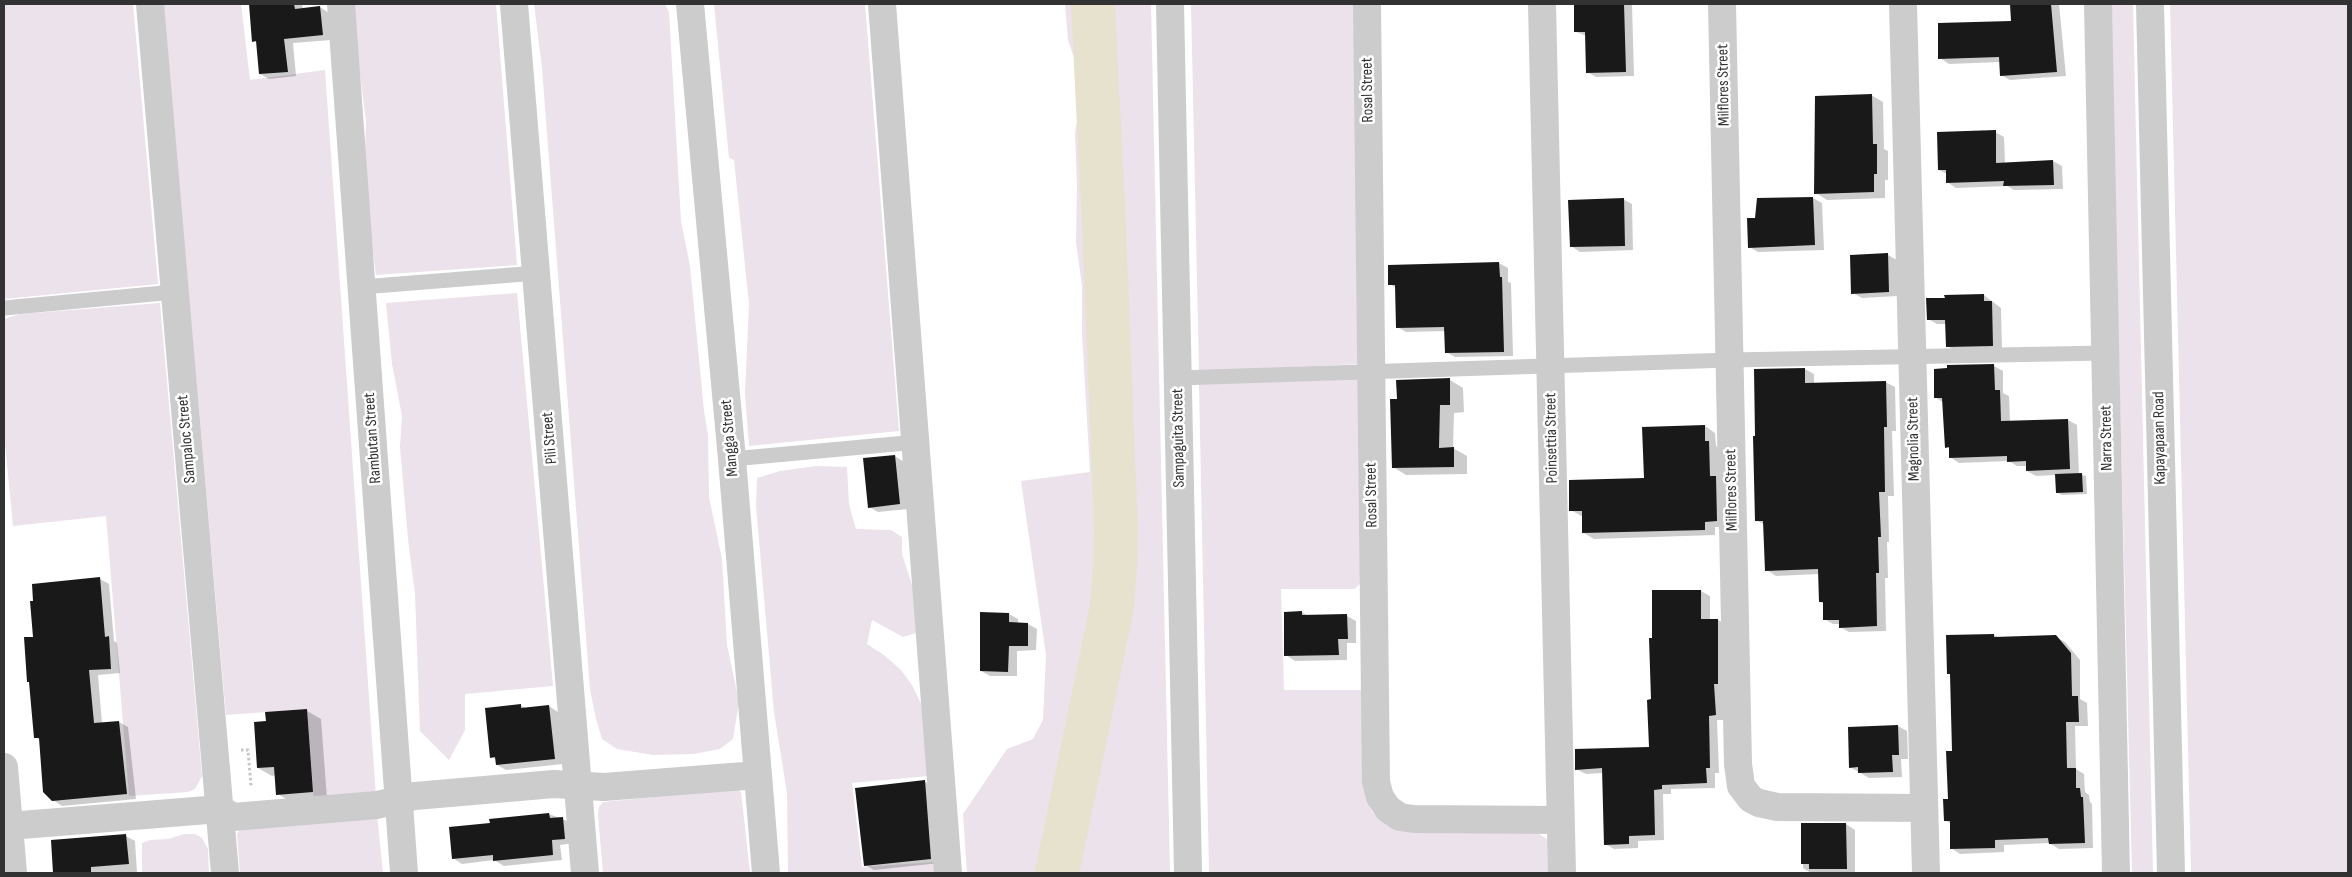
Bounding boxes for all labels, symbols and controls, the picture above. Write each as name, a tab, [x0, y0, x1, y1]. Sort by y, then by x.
street label: Milflores Street	[1714, 44, 1734, 126]
street label: Rosal Street	[1358, 57, 1378, 123]
street label: Sampaguita Street	[1169, 388, 1189, 488]
street label: Kapayapaan Road	[2150, 391, 2170, 485]
street label: Rambutan Street	[360, 392, 386, 484]
street label: Poinsettia Street	[1542, 393, 1562, 483]
street label: Sampaloc Street	[174, 394, 200, 484]
street label: Magnolia Street	[1904, 397, 1924, 481]
street label: Mangga Street	[717, 399, 743, 477]
street label: Narra Street	[2097, 405, 2117, 471]
street label: Pili Street	[538, 411, 562, 465]
street label: Milflores Street	[1722, 449, 1742, 531]
street label: Rosal Street	[1362, 462, 1382, 528]

